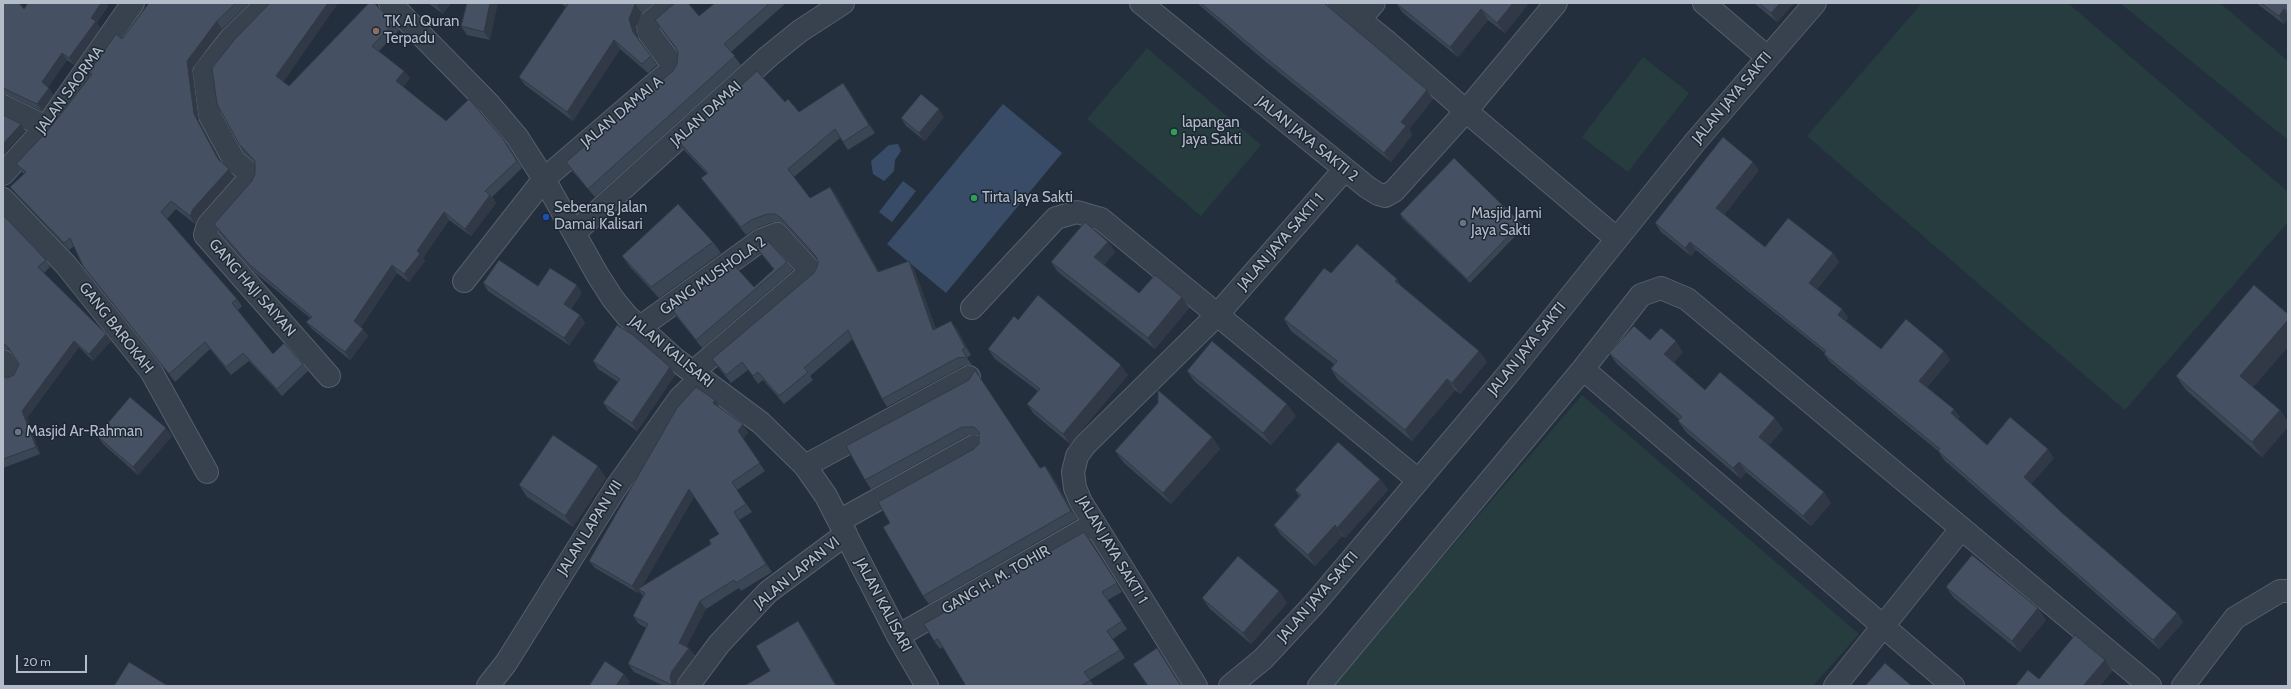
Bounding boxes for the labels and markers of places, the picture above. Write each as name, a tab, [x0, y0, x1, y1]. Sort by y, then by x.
place label: TK Al Quran Terpadu	[384, 13, 459, 48]
marker: TK Al Quran Terpadu	[371, 26, 381, 36]
place label: lapangan Jaya Sakti	[1182, 114, 1242, 149]
marker: lapangan Jaya Sakti	[1169, 127, 1179, 137]
place label: Tirta Jaya Sakti	[982, 189, 1073, 207]
marker: Tirta Jaya Sakti	[969, 193, 979, 203]
place label: Seberang Jalan Damai Kalisari	[554, 199, 648, 234]
place label: Masjid Jami Jaya Sakti	[1471, 205, 1542, 240]
marker: Seberang Jalan Damai Kalisari	[541, 212, 551, 222]
marker: Masjid Jami Jaya Sakti	[1458, 218, 1468, 228]
place label: Masjid Ar-Rahman	[26, 423, 143, 441]
marker: Masjid Ar-Rahman	[13, 427, 23, 437]

